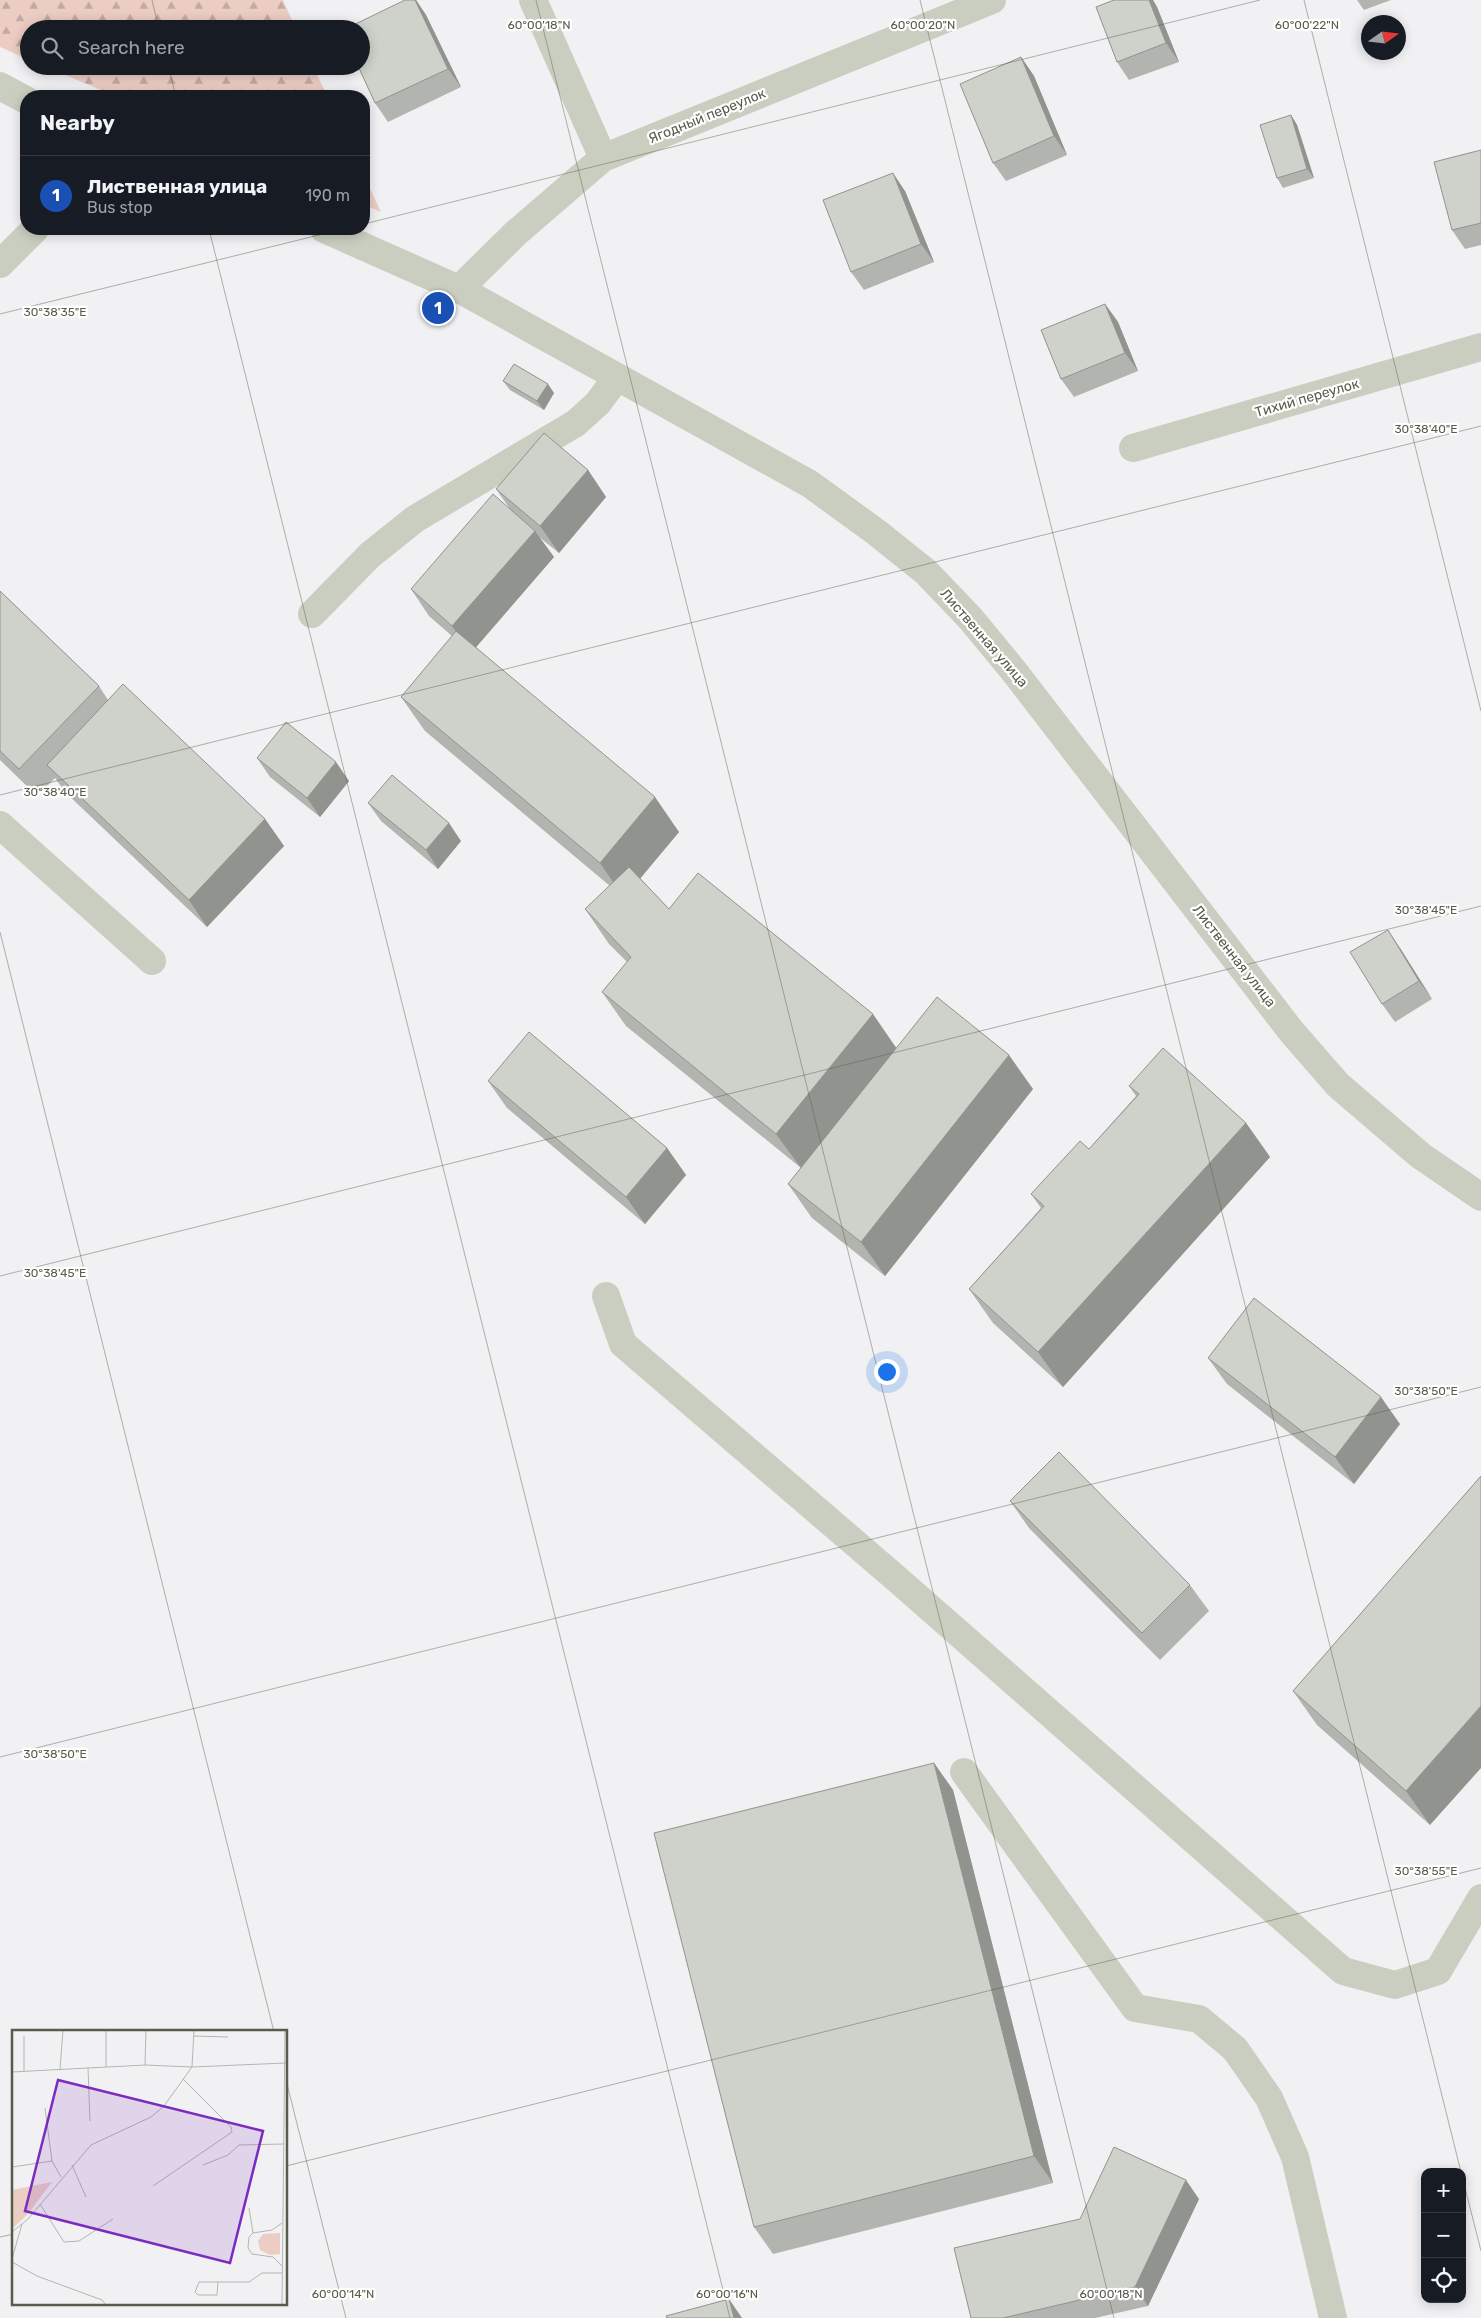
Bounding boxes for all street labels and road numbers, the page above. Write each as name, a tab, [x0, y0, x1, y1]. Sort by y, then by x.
street label: Ягодный переулок	[646, 85, 769, 147]
street label: Тихий переулок	[1253, 375, 1362, 421]
street label: Лиственная улица	[937, 585, 1031, 691]
street label: Лиственная улица	[1189, 901, 1279, 1011]

